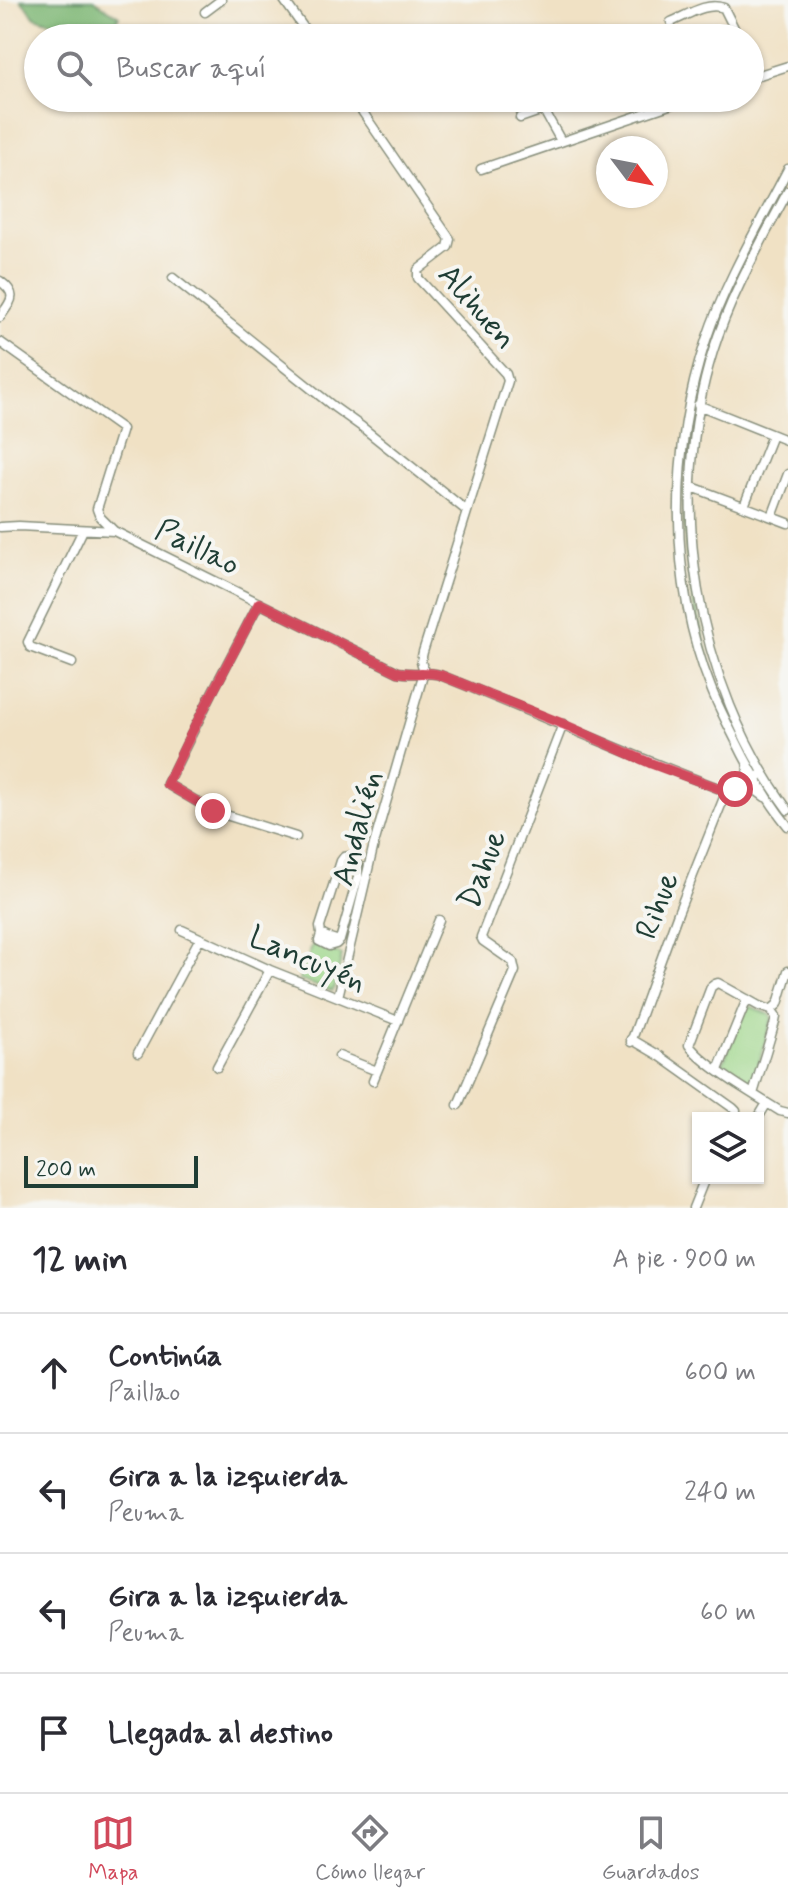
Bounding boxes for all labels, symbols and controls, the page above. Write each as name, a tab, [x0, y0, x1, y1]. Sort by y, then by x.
search box	[24, 24, 764, 112]
icon: search	[52, 46, 96, 90]
text: Buscar aquí	[116, 49, 267, 88]
north arrow	[596, 136, 668, 208]
street label: Alihuen	[428, 256, 525, 359]
street label: Paillao	[148, 509, 246, 586]
street label: Andalién	[322, 766, 393, 891]
route start	[717, 771, 753, 807]
route end	[195, 793, 231, 829]
street label: Dahue	[449, 824, 517, 915]
street label: Rihue	[626, 866, 690, 945]
street label: Lancuyén	[242, 916, 372, 1003]
map controls	[692, 1112, 764, 1184]
button: layers	[692, 1112, 764, 1184]
scale bar	[24, 1152, 198, 1188]
text: 200 m	[36, 1156, 96, 1184]
text: 12 min	[32, 1238, 128, 1283]
text: A pie · 900 m	[612, 1243, 756, 1277]
text: Continúa	[108, 1337, 222, 1376]
icon: ahead	[32, 1351, 76, 1395]
text: 600 m	[684, 1356, 756, 1390]
text: Paillao	[108, 1376, 180, 1410]
text: Gira a la izquierda	[108, 1457, 347, 1496]
icon: left	[32, 1471, 76, 1515]
text: 240 m	[684, 1476, 756, 1510]
text: Peuma	[108, 1496, 184, 1530]
text: Gira a la izquierda	[108, 1577, 347, 1616]
icon: left	[32, 1591, 76, 1635]
text: 60 m	[700, 1596, 756, 1630]
text: Peuma	[108, 1616, 184, 1650]
icon: arrive	[32, 1711, 76, 1755]
text: Llegada al destino	[108, 1714, 333, 1753]
tab: Mapa	[88, 1811, 138, 1887]
tab: Cómo llegar	[315, 1811, 425, 1887]
tab: Guardados	[602, 1811, 700, 1887]

